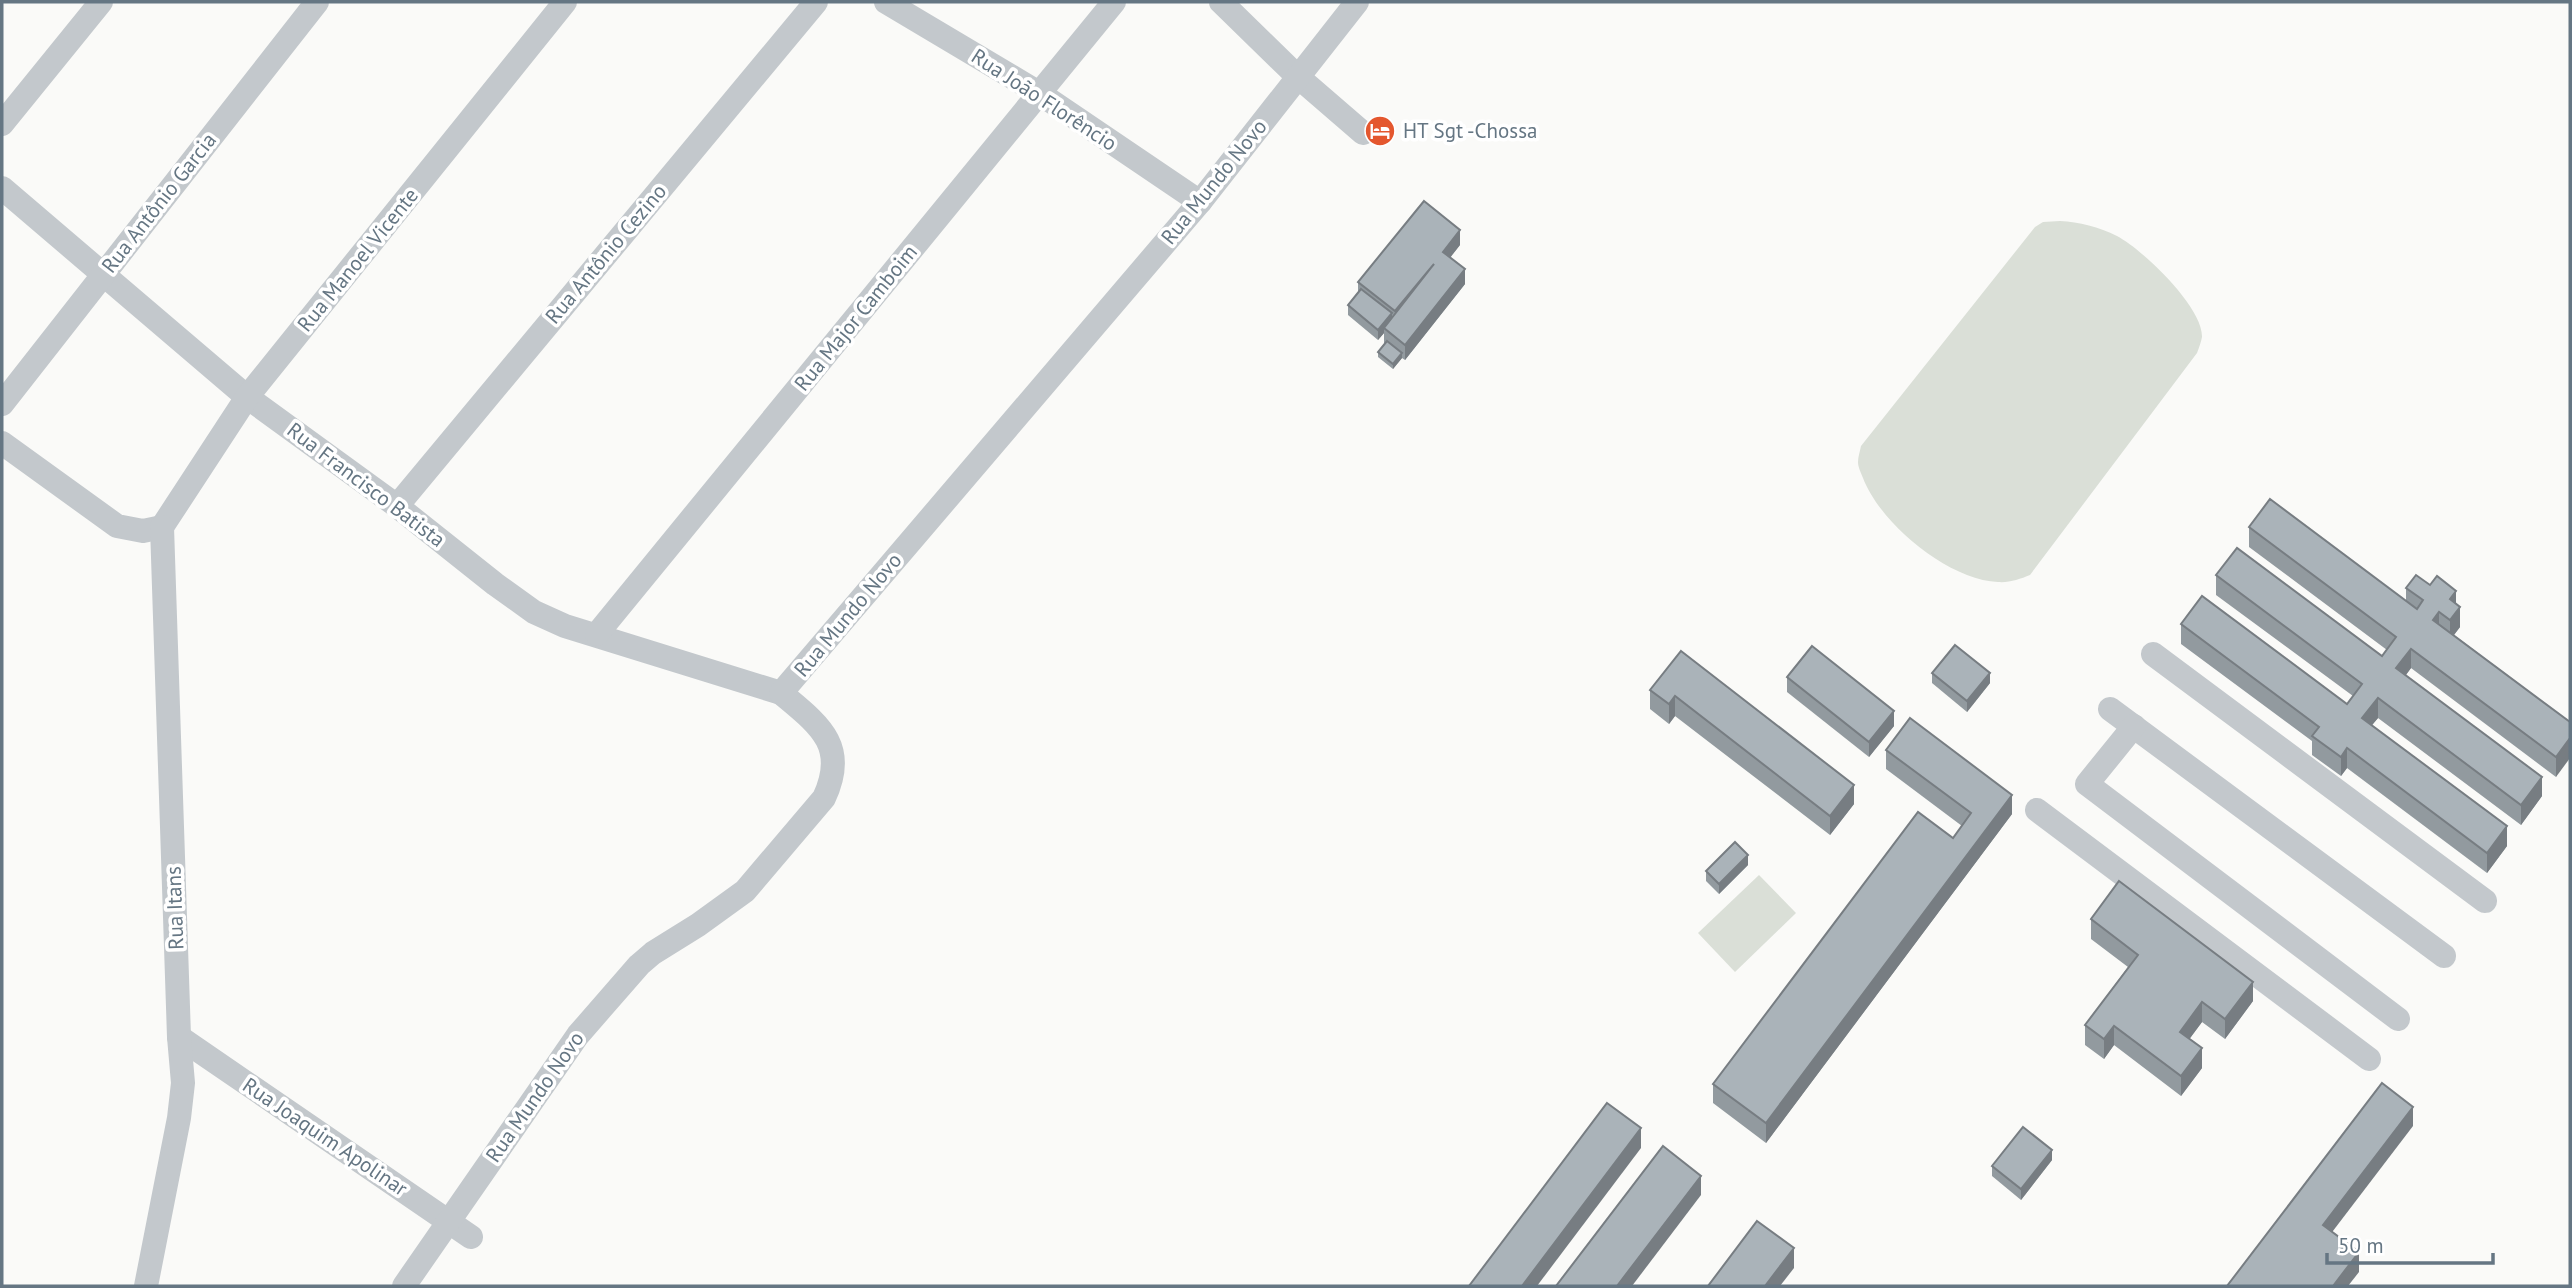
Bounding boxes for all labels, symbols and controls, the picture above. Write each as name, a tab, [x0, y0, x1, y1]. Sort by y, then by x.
street label: Rua João Florêncio	[966, 42, 1122, 157]
street label: Rua Mundo Novo	[1155, 114, 1272, 250]
hotel icon: HT Sgt -Chossa	[1363, 114, 1397, 148]
place label: HT Sgt -Chossa	[1403, 117, 1537, 144]
street label: Rua Antônio Garcia	[95, 127, 222, 278]
street label: Rua Antônio Cezino	[539, 178, 672, 329]
street label: Rua Manoel Vicente	[291, 182, 424, 337]
street label: Rua Major Camboim	[788, 239, 923, 396]
street label: Rua Francisco Batista	[282, 416, 451, 553]
street label: Rua Mundo Novo	[788, 547, 907, 682]
street label: Rua Itans	[160, 866, 189, 950]
street label: Rua Mundo Novo	[480, 1026, 590, 1167]
street label: Rua Joaquim Apolinar	[238, 1071, 413, 1202]
scale bar	[2327, 1222, 2493, 1266]
text: 50 m	[2338, 1232, 2384, 1259]

